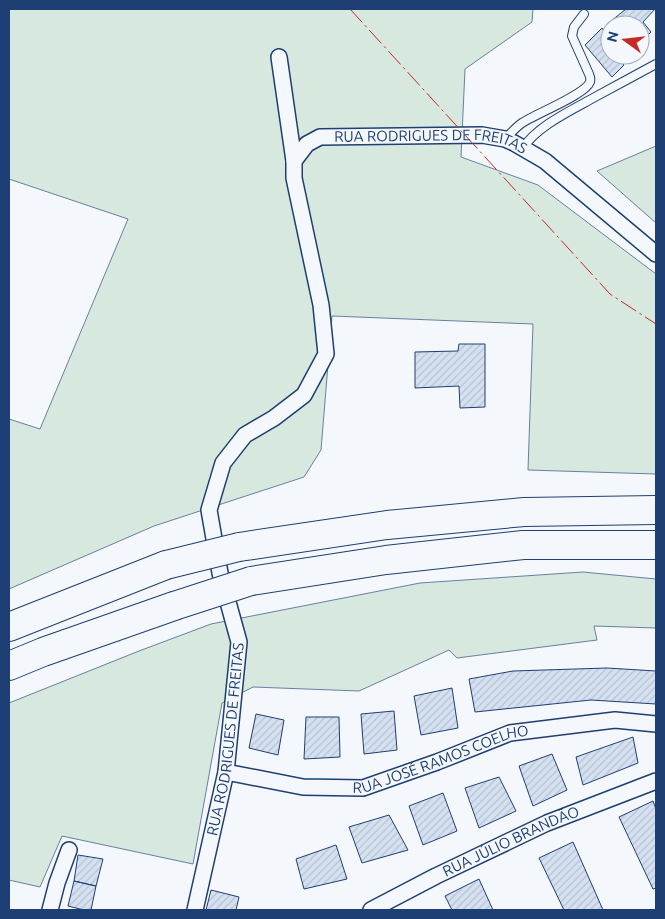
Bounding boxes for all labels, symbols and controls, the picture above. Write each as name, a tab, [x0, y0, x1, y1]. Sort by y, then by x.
north arrow	[600, 15, 650, 65]
text: N	[603, 30, 622, 44]
street label: RUA RODRIGUES DE FREITAS	[334, 126, 531, 157]
street label: RUA RODRIGUES DE FREITAS	[203, 642, 247, 837]
street label: RUA JOSÉ RAMOS COELHO	[352, 722, 529, 796]
street label: RUA JÚLIO BRANDÃO	[440, 802, 581, 880]

